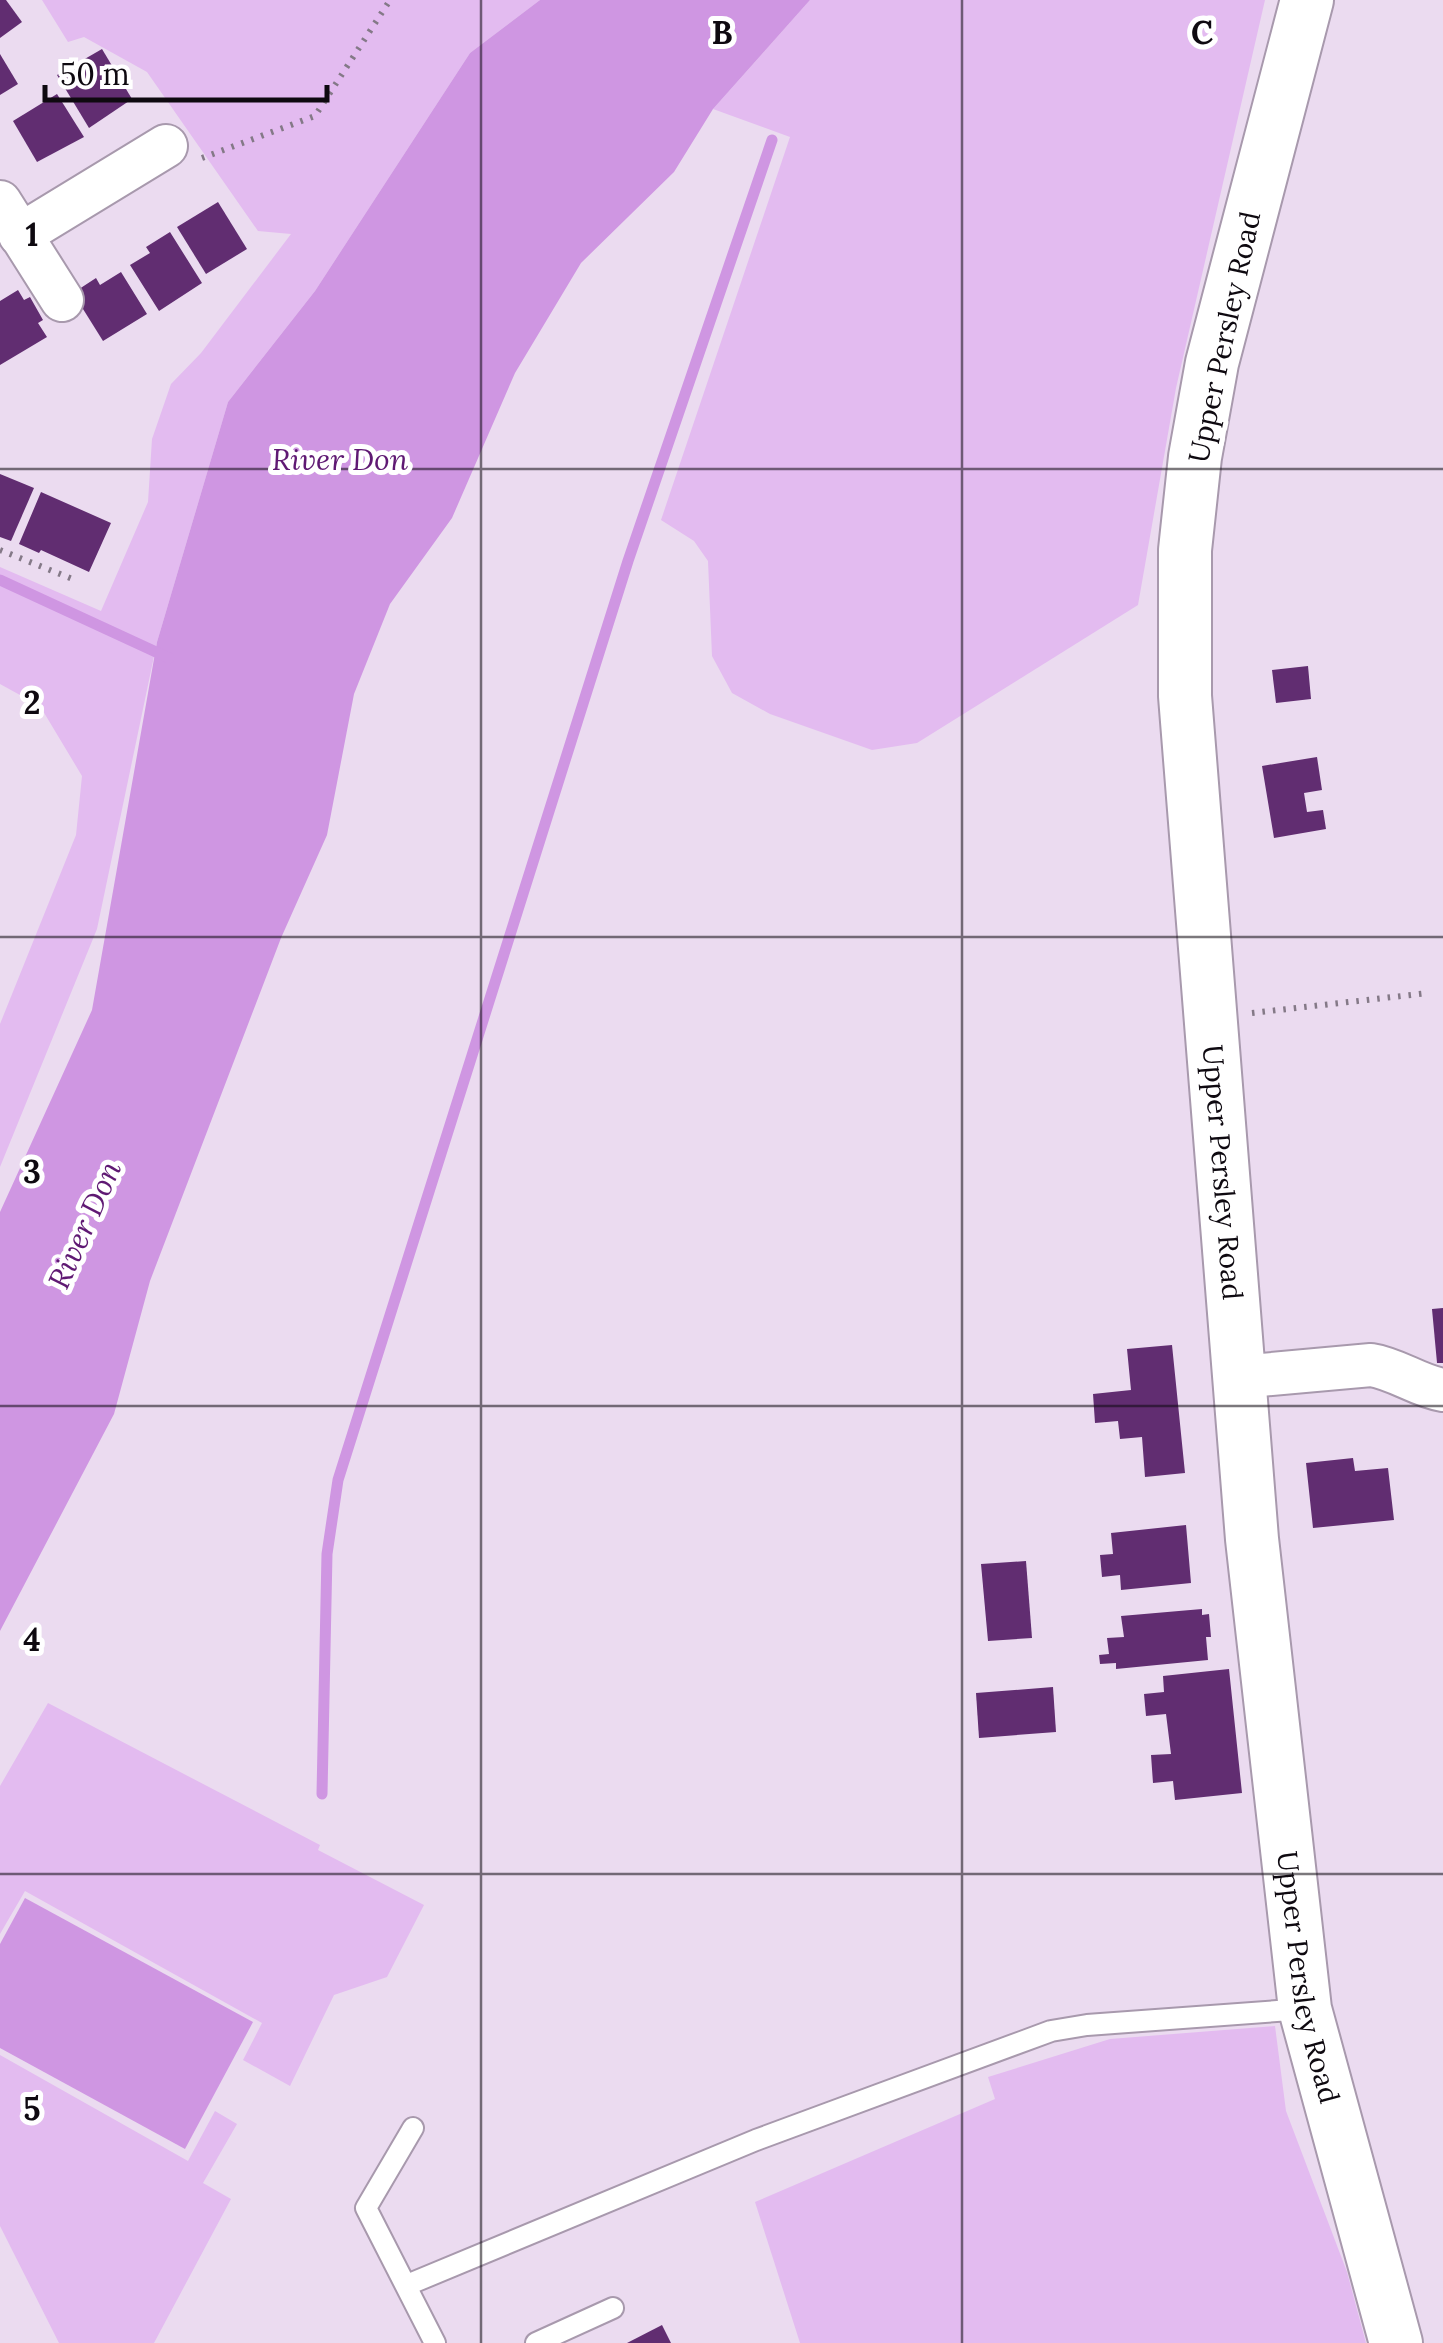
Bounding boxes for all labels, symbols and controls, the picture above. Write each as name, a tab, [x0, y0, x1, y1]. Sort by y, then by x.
text: B	[711, 12, 733, 53]
text: C	[1191, 12, 1213, 53]
scale bar	[45, 40, 328, 102]
text: 50 m	[60, 55, 130, 93]
street label: Upper Persley Road	[1180, 208, 1268, 466]
text: 1	[26, 214, 39, 255]
water label: River Don	[272, 440, 409, 478]
text: 2	[23, 682, 41, 723]
street label: Upper Persley Road	[1195, 1043, 1251, 1301]
text: 3	[23, 1151, 41, 1192]
water label: River Don	[39, 1154, 129, 1295]
text: 4	[23, 1619, 41, 1660]
street label: Upper Persley Road	[1269, 1849, 1348, 2107]
text: 5	[23, 2088, 41, 2129]

